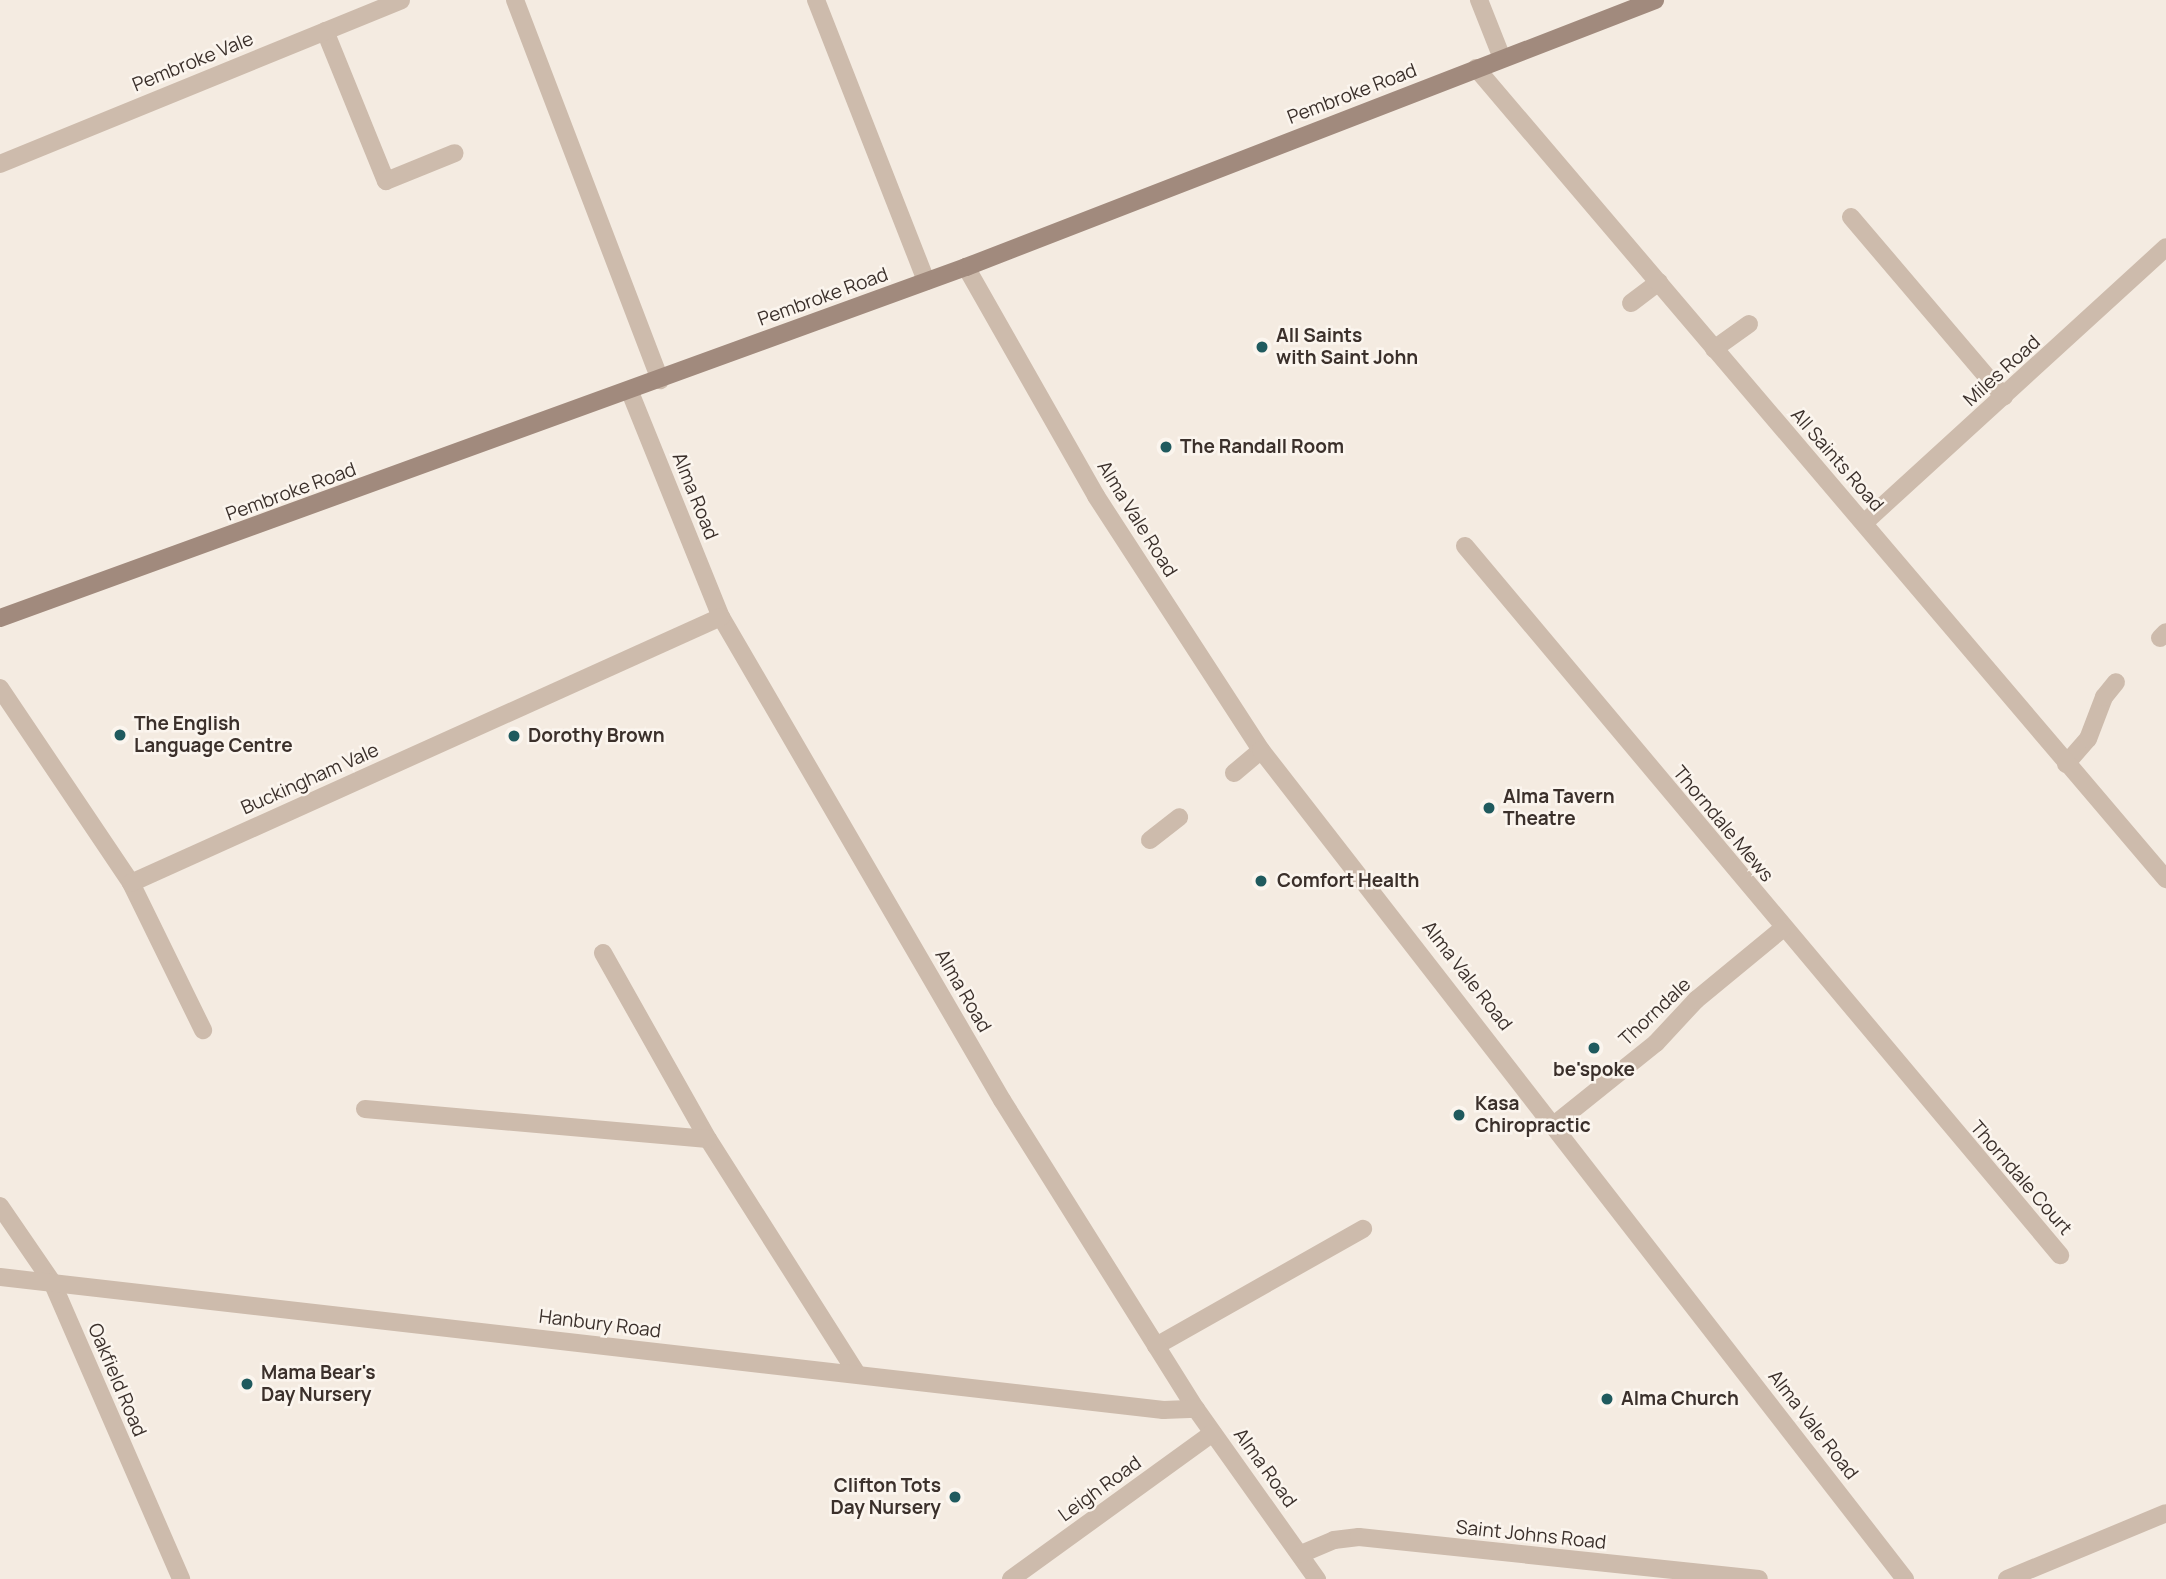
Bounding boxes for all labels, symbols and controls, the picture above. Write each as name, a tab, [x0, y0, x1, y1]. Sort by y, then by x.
street label: Pembroke Vale	[129, 27, 257, 97]
street label: Pembroke Road	[1284, 59, 1420, 129]
street label: Pembroke Road	[755, 263, 891, 331]
place label: All Saints with Saint John	[1276, 325, 1418, 369]
street label: Miles Road	[1959, 331, 2045, 411]
marker: All Saints with Saint John	[1254, 339, 1270, 355]
street label: All Saints Road	[1786, 404, 1888, 516]
place label: The Randall Room	[1180, 436, 1344, 458]
marker: The Randall Room	[1158, 439, 1174, 455]
street label: Alma Road	[667, 449, 723, 543]
street label: Alma Vale Road	[1092, 457, 1182, 581]
street label: Pembroke Road	[223, 458, 359, 526]
place label: The English Language Centre	[134, 713, 293, 757]
place label: Dorothy Brown	[528, 725, 665, 747]
marker: The English Language Centre	[112, 727, 128, 743]
marker: Dorothy Brown	[506, 728, 522, 744]
street label: Buckingham Vale	[238, 738, 382, 820]
street label: Thorndale Mews	[1668, 762, 1778, 886]
place label: Alma Tavern Theatre	[1503, 786, 1615, 830]
marker: Alma Tavern Theatre	[1481, 800, 1497, 816]
place label: Comfort Health	[1277, 870, 1419, 892]
marker: Comfort Health	[1251, 871, 1271, 891]
street label: Alma Vale Road	[1417, 917, 1517, 1035]
street label: Alma Road	[930, 945, 996, 1037]
street label: Thorndale	[1615, 973, 1695, 1051]
marker: be'spoke	[1586, 1040, 1602, 1056]
place label: be'spoke	[1553, 1059, 1635, 1081]
place label: Kasa Chiropractic	[1475, 1093, 1591, 1137]
marker: Kasa Chiropractic	[1449, 1105, 1469, 1125]
street label: Thorndale Court	[1965, 1116, 2077, 1240]
street label: Hanbury Road	[538, 1305, 662, 1343]
street label: Oakfield Road	[83, 1320, 151, 1440]
place label: Mama Bear's Day Nursery	[261, 1362, 375, 1406]
street label: Alma Vale Road	[1763, 1366, 1863, 1484]
marker: Mama Bear's Day Nursery	[239, 1376, 255, 1392]
place label: Alma Church	[1621, 1388, 1739, 1410]
marker: Alma Church	[1599, 1391, 1615, 1407]
street label: Alma Road	[1229, 1424, 1301, 1512]
street label: Leigh Road	[1054, 1451, 1146, 1527]
place label: Clifton Tots Day Nursery	[831, 1475, 941, 1519]
marker: Clifton Tots Day Nursery	[947, 1489, 963, 1505]
street label: Saint Johns Road	[1455, 1516, 1607, 1554]

